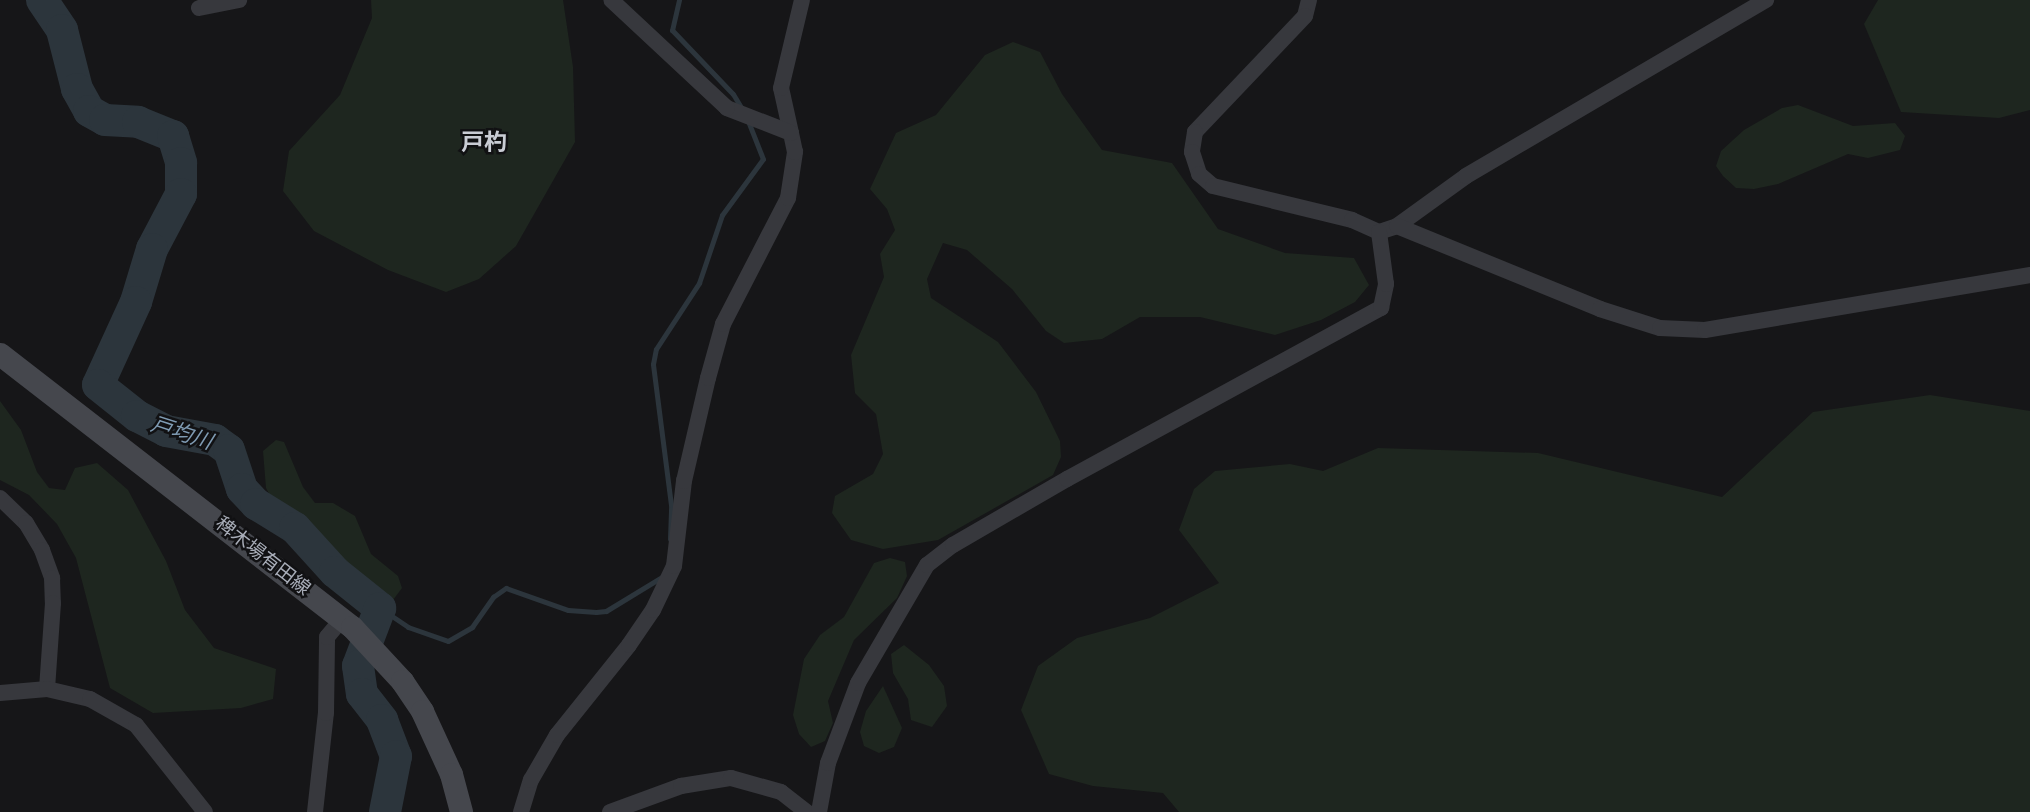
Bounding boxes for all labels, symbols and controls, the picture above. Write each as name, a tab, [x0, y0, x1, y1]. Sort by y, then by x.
district label: 戸杓	[461, 128, 507, 156]
water label: 戸均川	[148, 410, 216, 454]
street label: 稗木場有田線	[211, 512, 315, 600]

